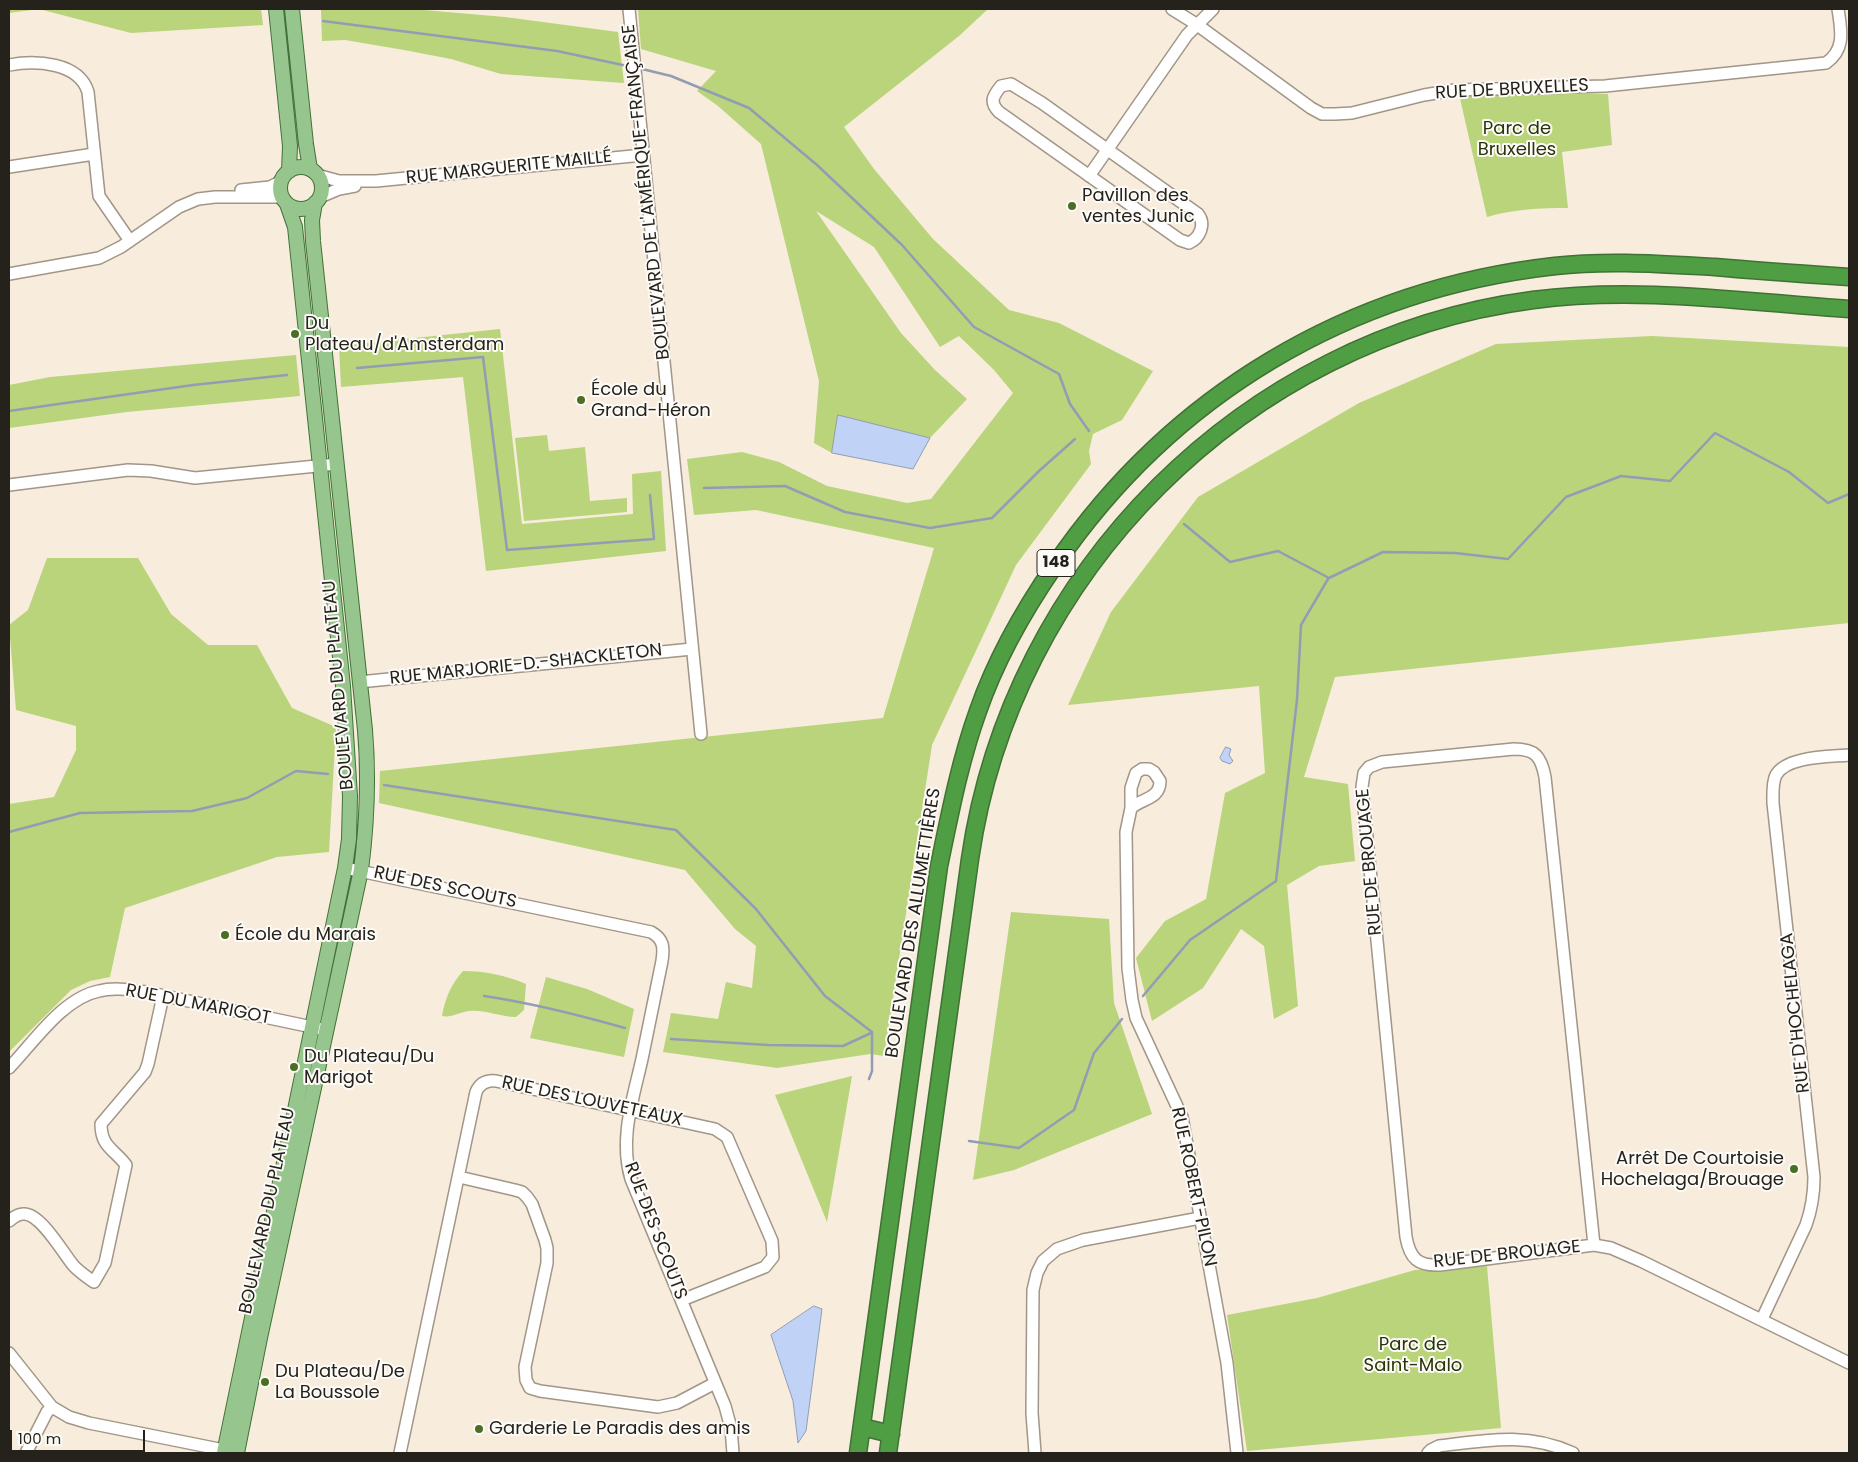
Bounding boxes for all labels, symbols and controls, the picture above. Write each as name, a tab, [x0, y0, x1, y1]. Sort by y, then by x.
street label: BOULEVARD DE L'AMÉRIQUE-FRANÇAISE	[619, 23, 675, 361]
street label: RUE DE BRUXELLES	[1435, 75, 1589, 105]
park label: Parc de Bruxelles	[1478, 118, 1556, 160]
street label: RUE MARGUERITE MAILLÉ	[405, 146, 613, 190]
place label: Pavillon des ventes Junic	[1082, 185, 1195, 228]
marker: Pavillon des ventes Junic	[1066, 200, 1078, 212]
place label: Du Plateau/d'Amsterdam	[305, 313, 504, 356]
marker: Du Plateau/d'Amsterdam	[289, 328, 301, 340]
place label: École du Grand-Héron	[591, 379, 711, 422]
marker: École du Grand-Héron	[575, 394, 587, 406]
road number: 148	[1037, 550, 1075, 576]
street label: BOULEVARD DU PLATEAU	[319, 579, 359, 791]
street label: RUE MARJORIE-D.-SHACKLETON	[389, 640, 663, 690]
street label: BOULEVARD DES ALLUMETTIÈRES	[882, 787, 946, 1059]
street label: RUE DE BROUAGE	[1353, 788, 1387, 936]
street label: RUE DES SCOUTS	[372, 862, 518, 914]
place label: École du Marais	[235, 924, 376, 946]
marker: École du Marais	[219, 929, 231, 941]
street label: RUE D'HOCHELAGA	[1777, 932, 1815, 1094]
street label: RUE DU MARIGOT	[123, 980, 273, 1030]
place label: Du Plateau/Du Marigot	[304, 1046, 434, 1088]
marker: Du Plateau/Du Marigot	[288, 1061, 300, 1073]
street label: RUE DES LOUVETEAUX	[500, 1072, 684, 1132]
street label: RUE ROBERT-PILON	[1166, 1105, 1220, 1269]
street label: BOULEVARD DU PLATEAU	[236, 1106, 300, 1316]
place label: Arrêt De Courtoisie Hochelaga/Brouage	[1601, 1148, 1784, 1190]
street label: RUE DES SCOUTS	[619, 1159, 691, 1303]
marker: Arrêt De Courtoisie Hochelaga/Brouage	[1788, 1163, 1800, 1175]
street label: RUE DE BROUAGE	[1433, 1237, 1581, 1273]
park label: Parc de Saint-Malo	[1364, 1334, 1462, 1376]
place label: Du Plateau/De La Boussole	[275, 1361, 405, 1404]
marker: Du Plateau/De La Boussole	[259, 1376, 271, 1388]
place label: Garderie Le Paradis des amis	[489, 1418, 750, 1440]
scale bar	[12, 1420, 148, 1452]
marker: Garderie Le Paradis des amis	[473, 1423, 485, 1435]
text: 100 m	[18, 1428, 61, 1449]

